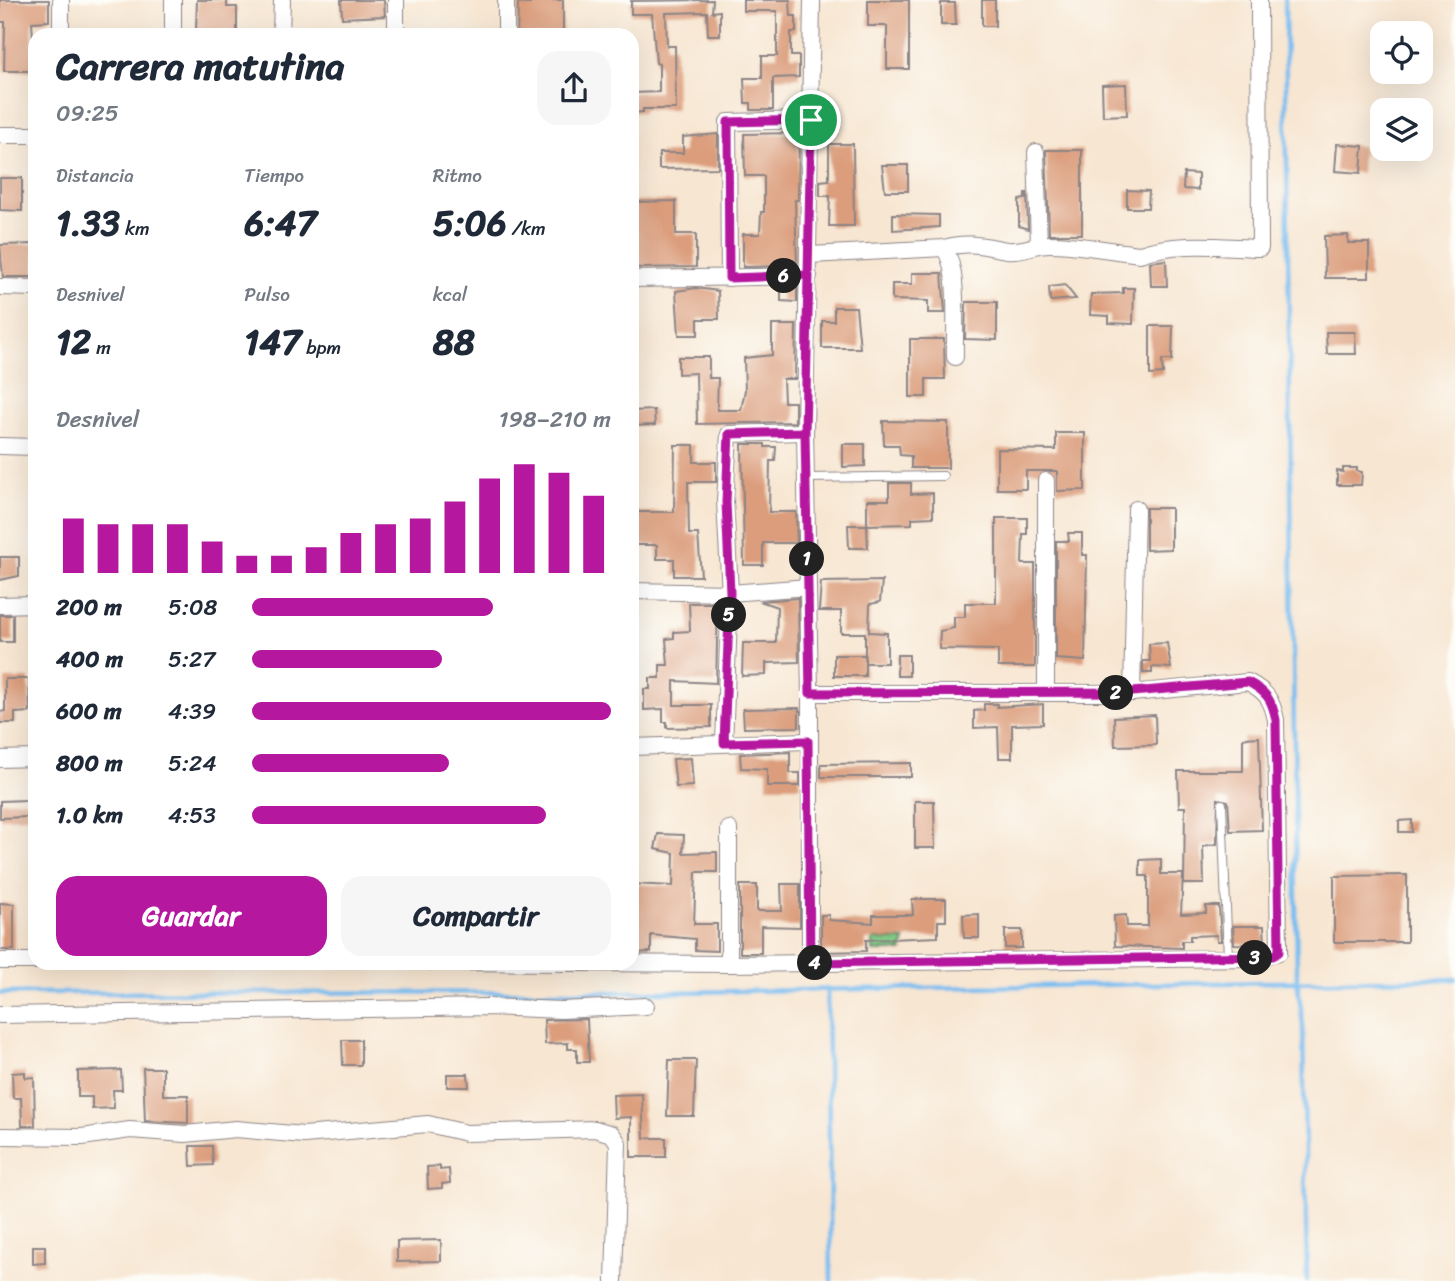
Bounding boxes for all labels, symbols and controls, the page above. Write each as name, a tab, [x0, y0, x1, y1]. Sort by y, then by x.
map controls	[1370, 21, 1433, 161]
button: locate	[1370, 21, 1433, 84]
text: Carrera matutina	[56, 33, 345, 100]
button: share	[537, 51, 611, 125]
pin	[781, 90, 841, 150]
text: 09:25	[56, 93, 119, 134]
button: layers	[1370, 98, 1433, 161]
icon: arrive	[792, 101, 830, 139]
text: Distancia	[56, 159, 134, 192]
text: Tiempo	[244, 159, 304, 192]
text: Ritmo	[433, 159, 482, 192]
text: 1.33	[56, 192, 120, 254]
text: 6:47	[244, 192, 317, 254]
text: 5:06	[433, 192, 507, 254]
text: km	[120, 212, 150, 245]
text: /km	[507, 212, 546, 245]
pin: 6	[766, 258, 802, 294]
text: 6	[778, 259, 789, 292]
text: Desnivel	[56, 278, 125, 311]
text: Pulso	[244, 278, 290, 311]
text: kcal	[433, 278, 467, 311]
text: 12	[56, 311, 91, 373]
text: 147	[244, 311, 301, 373]
text: 88	[433, 311, 475, 373]
text: m	[91, 331, 111, 364]
text: bpm	[301, 331, 341, 364]
text: Desnivel	[56, 399, 139, 440]
text: 198–210 m	[499, 399, 611, 440]
pin: 1	[790, 542, 824, 576]
text: 1	[802, 542, 811, 575]
text: 200 m	[56, 587, 122, 628]
text: 5:08	[168, 587, 217, 628]
pin: 5	[712, 598, 746, 632]
text: 5	[723, 598, 734, 631]
text: 400 m	[56, 639, 123, 680]
text: 5:27	[168, 639, 215, 680]
pin: 2	[1098, 676, 1134, 710]
text: 2	[1110, 676, 1121, 709]
text: 600 m	[56, 691, 122, 732]
text: 4:39	[168, 691, 216, 732]
text: 800 m	[56, 743, 123, 784]
text: 5:24	[168, 743, 217, 784]
text: 1.0 km	[56, 795, 123, 836]
text: 4:53	[168, 795, 216, 836]
button: Guardar	[56, 876, 327, 956]
button: Compartir	[341, 876, 611, 956]
pin: 3	[1238, 940, 1272, 976]
text: 3	[1249, 941, 1260, 974]
pin: 4	[798, 946, 832, 981]
text: 4	[809, 946, 820, 979]

